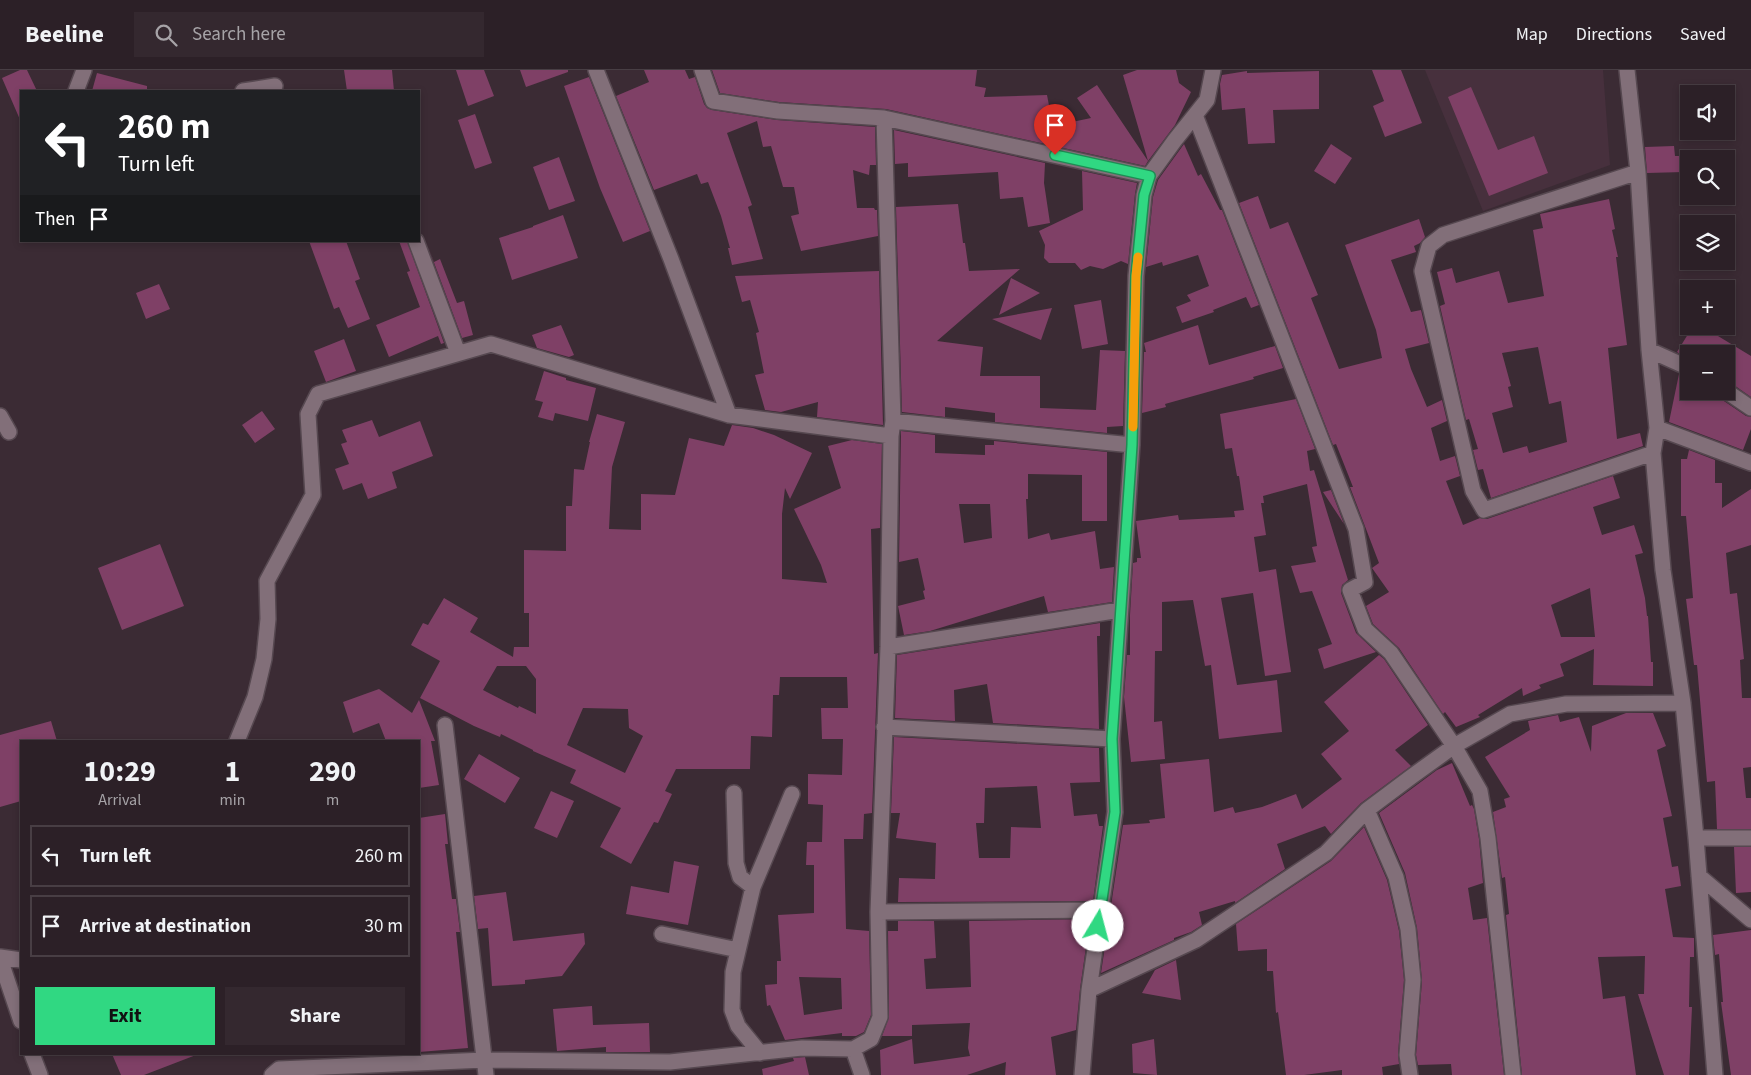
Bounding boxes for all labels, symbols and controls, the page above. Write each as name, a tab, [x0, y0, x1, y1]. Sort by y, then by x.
search box	[134, 12, 484, 57]
text: Beeline	[25, 17, 104, 52]
icon: search	[152, 21, 180, 49]
text: Search here	[192, 21, 286, 48]
text: Map	[1516, 22, 1548, 47]
text: Directions	[1576, 22, 1652, 47]
text: Saved	[1680, 22, 1726, 47]
map controls	[1680, 85, 1735, 400]
button: sound	[1680, 85, 1735, 140]
text: 260 m	[118, 102, 210, 152]
pin	[1034, 104, 1076, 155]
icon: left	[35, 110, 100, 175]
icon: arrive	[1041, 111, 1069, 139]
text: Turn left	[118, 148, 194, 180]
button: search	[1680, 150, 1735, 205]
icon: arrive	[85, 205, 113, 233]
text: Then	[35, 206, 75, 233]
button: layers	[1680, 215, 1735, 270]
button: +	[1680, 280, 1735, 335]
button: −	[1680, 345, 1735, 400]
text: 10:29	[84, 750, 156, 793]
text: 1	[224, 750, 240, 793]
text: 290	[309, 750, 356, 793]
text: Arrival	[98, 789, 141, 811]
text: min	[219, 789, 245, 811]
text: m	[326, 789, 339, 811]
icon: left	[37, 842, 65, 870]
text: Turn left	[80, 843, 151, 870]
text: 260 m	[355, 843, 403, 870]
position arrow	[1071, 899, 1123, 951]
icon: arrive	[37, 912, 65, 940]
text: Arrive at destination	[80, 913, 251, 940]
text: 30 m	[365, 913, 403, 940]
button: Exit	[35, 987, 215, 1045]
button: Share	[225, 987, 405, 1045]

